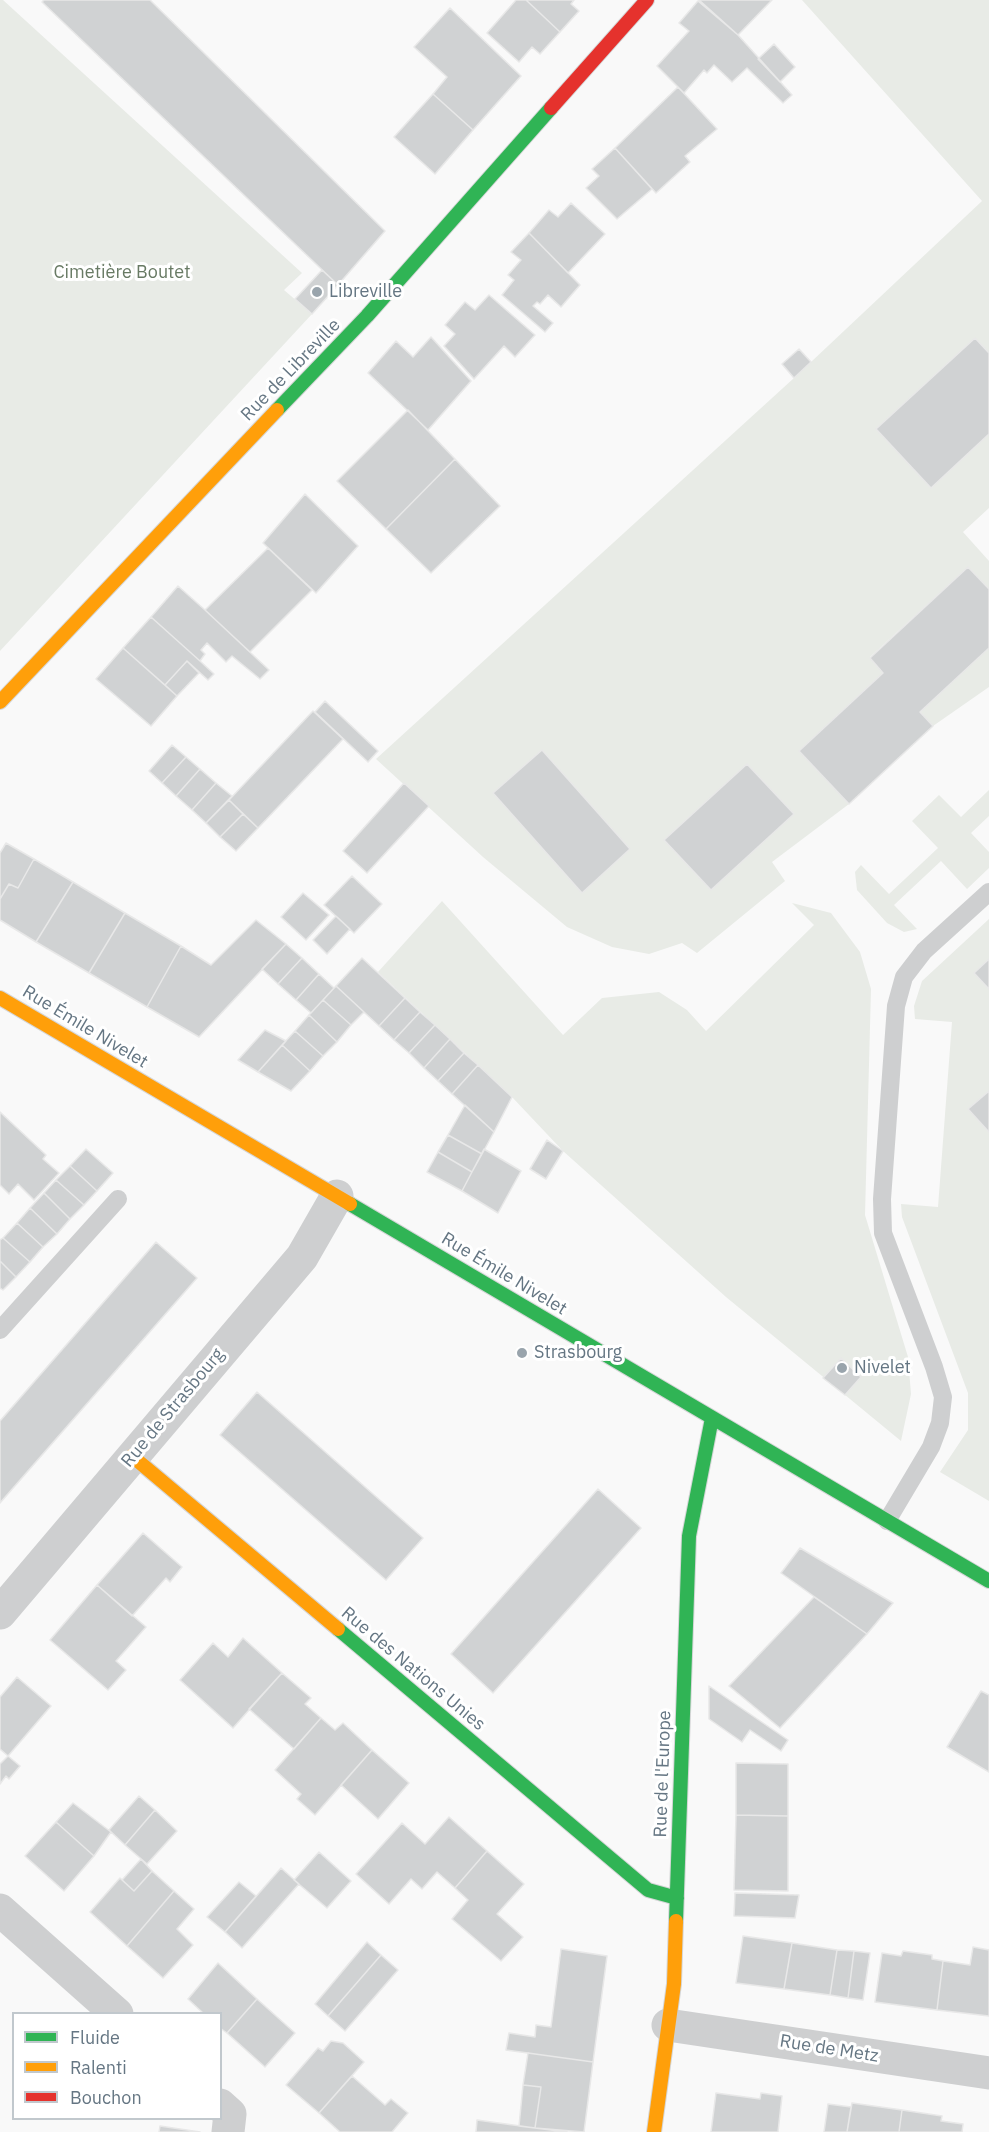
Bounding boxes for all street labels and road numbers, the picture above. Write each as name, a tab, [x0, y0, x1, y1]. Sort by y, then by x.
street label: Rue de Libreville	[237, 314, 345, 426]
street label: Rue Émile Nivelet	[18, 981, 152, 1073]
street label: Rue Émile Nivelet	[437, 1228, 571, 1320]
street label: Rue de Strasbourg	[117, 1344, 229, 1472]
street label: Rue des Nations Unies	[337, 1602, 489, 1736]
street label: Rue de l'Europe	[650, 1710, 676, 1838]
street label: Rue de Metz	[778, 2031, 880, 2067]

